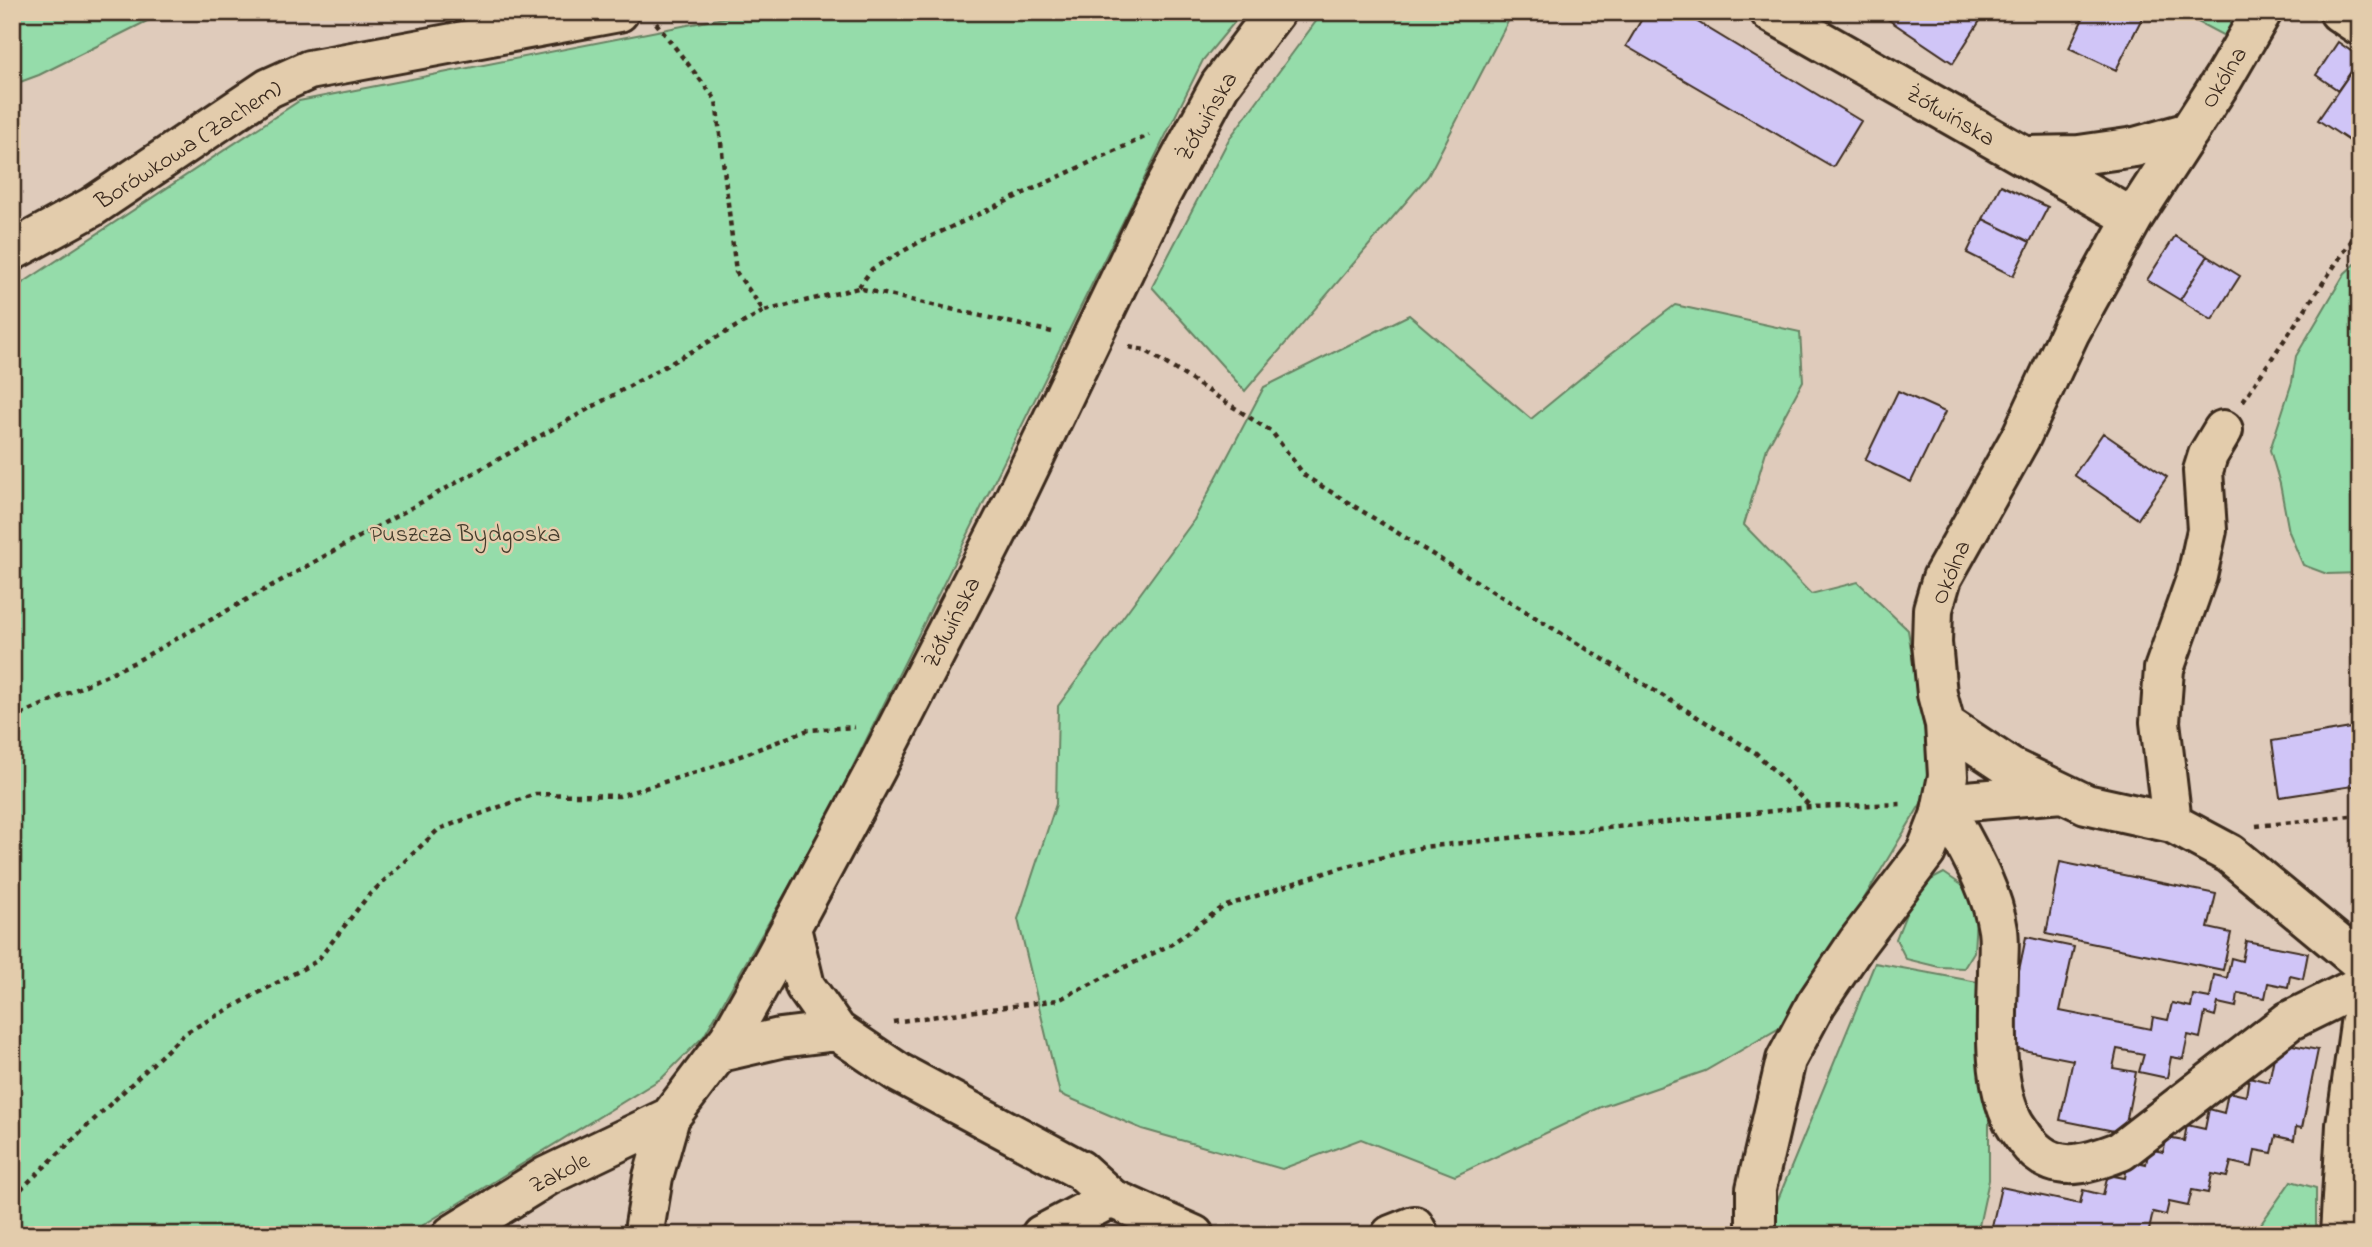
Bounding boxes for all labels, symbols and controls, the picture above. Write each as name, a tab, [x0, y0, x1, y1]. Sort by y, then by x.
street label: Okólna	[2193, 41, 2257, 116]
street label: Żółwińska	[1168, 66, 1248, 169]
street label: Borówkowa (Zachem)	[88, 72, 290, 220]
street label: Żółwińska	[1898, 77, 2001, 157]
park label: Puszcza Bydgoska	[370, 518, 560, 554]
street label: Okólna	[1923, 535, 1981, 611]
street label: Żółwińska	[915, 571, 991, 675]
street label: Zakole	[524, 1144, 597, 1204]

